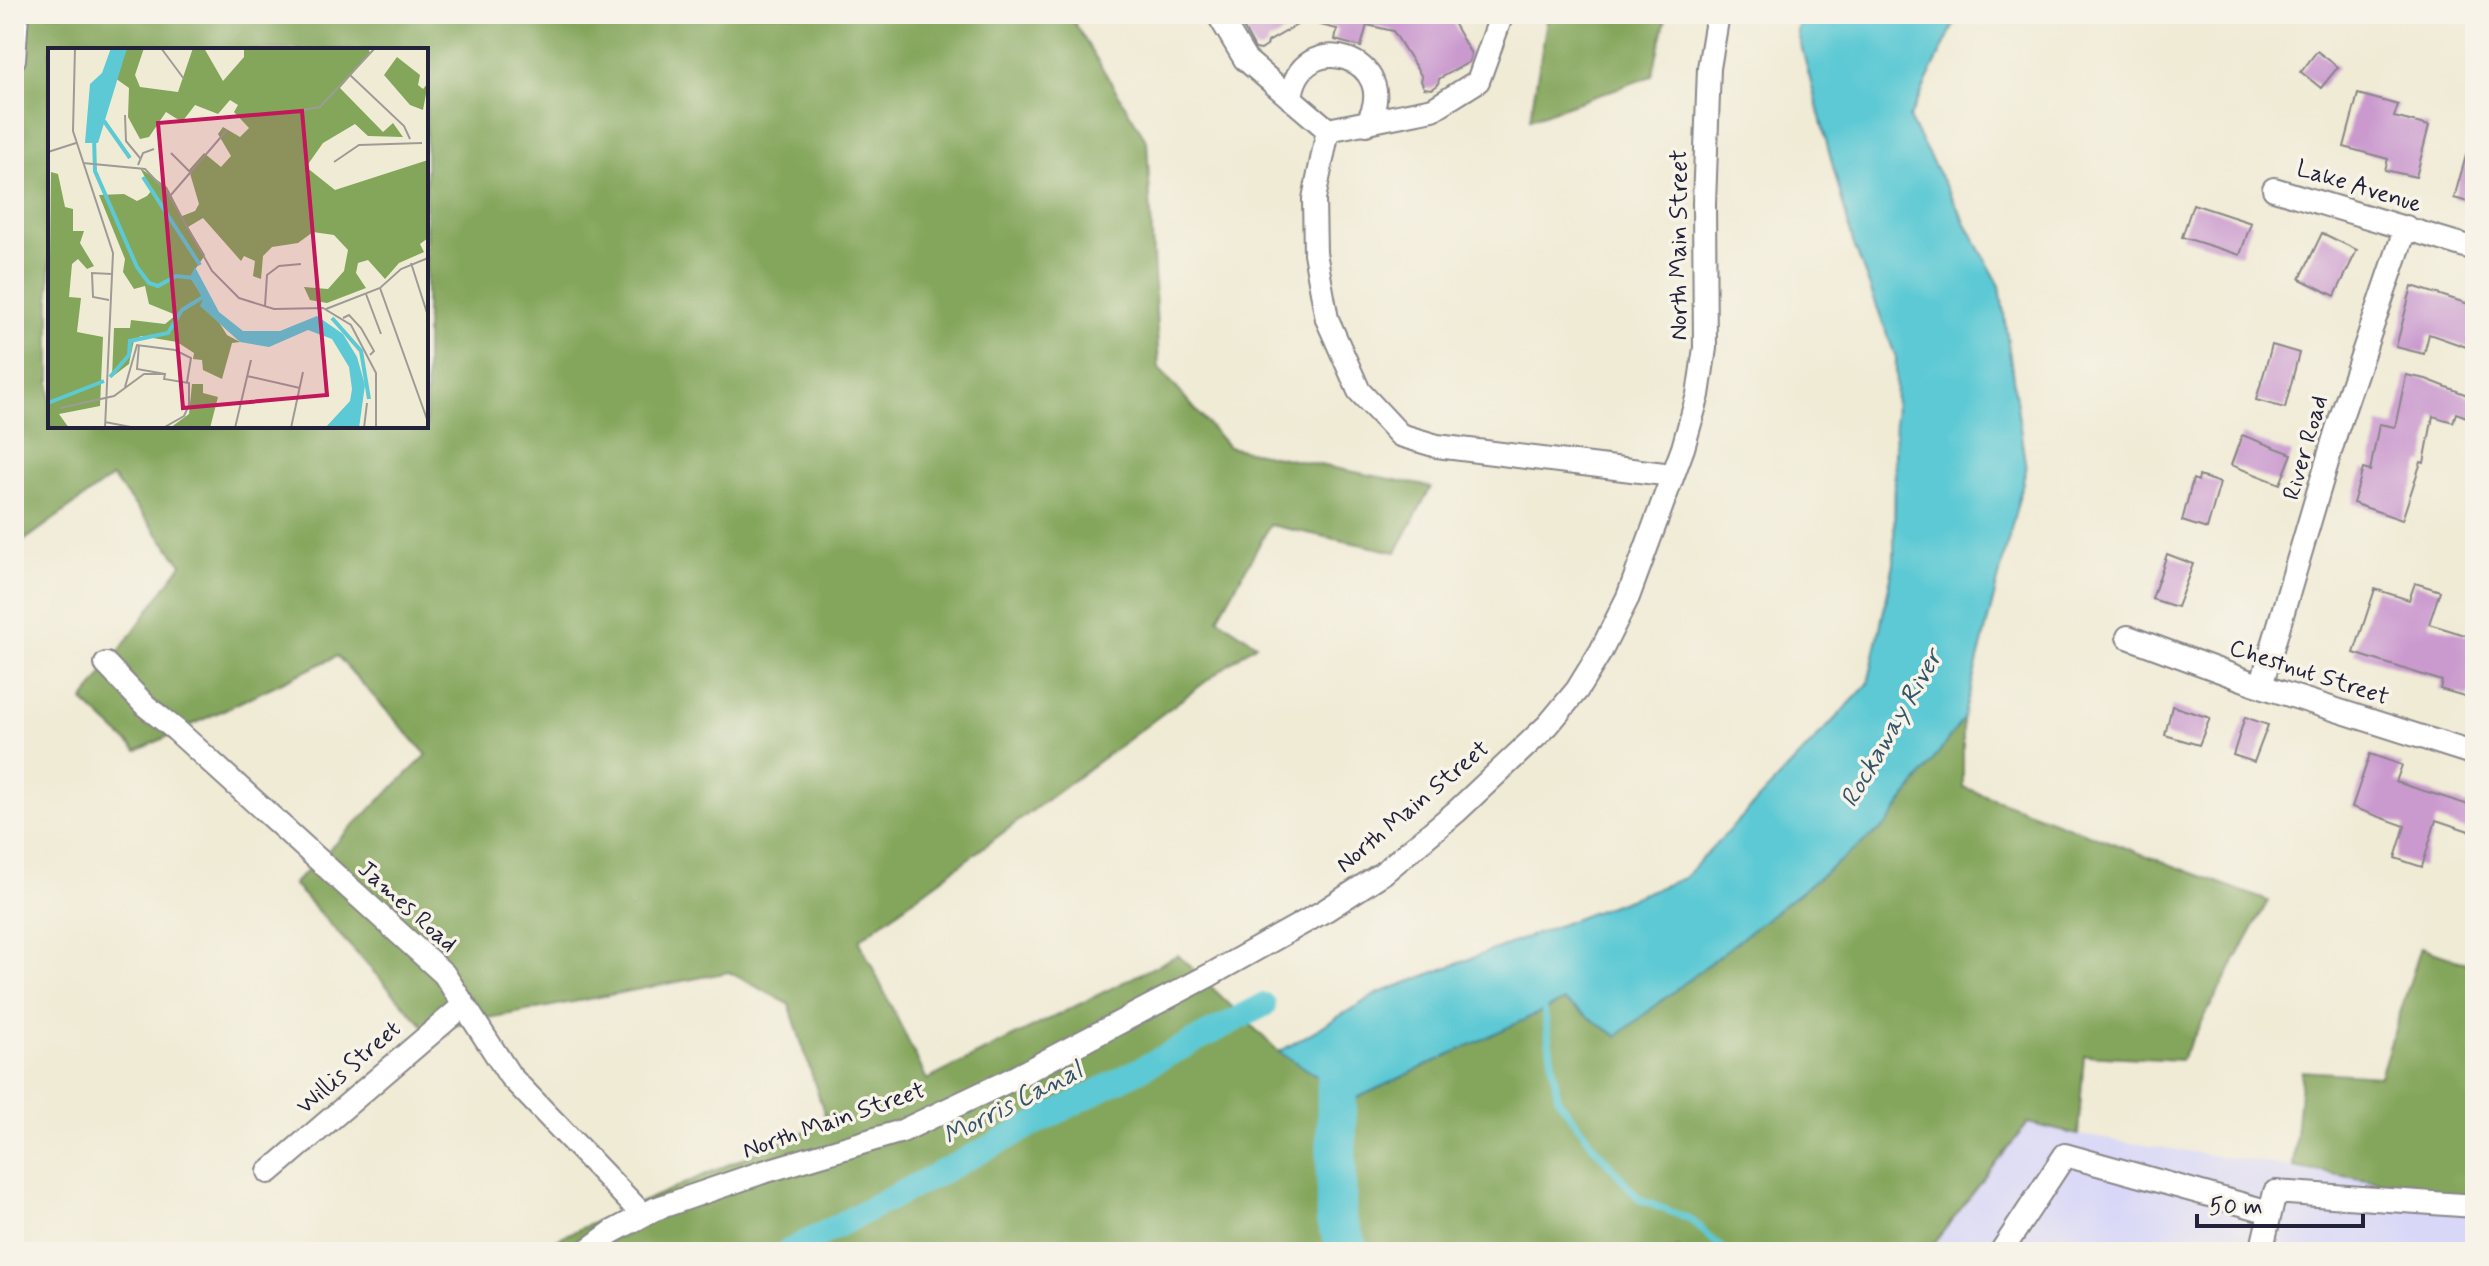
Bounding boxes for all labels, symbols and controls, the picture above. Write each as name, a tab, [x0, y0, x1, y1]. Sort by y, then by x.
inset map	[48, 48, 428, 428]
street label: North Main Street	[1664, 149, 1695, 341]
street label: Lake Avenue	[2293, 153, 2425, 221]
street label: River Road	[2276, 392, 2336, 504]
street label: Chestnut Street	[2225, 633, 2393, 713]
water label: Rockaway River	[1833, 641, 1952, 814]
street label: North Main Street	[1330, 734, 1496, 880]
street label: James Road	[351, 854, 463, 960]
street label: Willis Street	[290, 1014, 408, 1122]
water label: Morris Canal	[937, 1054, 1090, 1154]
street label: North Main Street	[739, 1075, 929, 1167]
scale bar	[2197, 1178, 2363, 1228]
text: 50 m	[2209, 1192, 2263, 1223]

